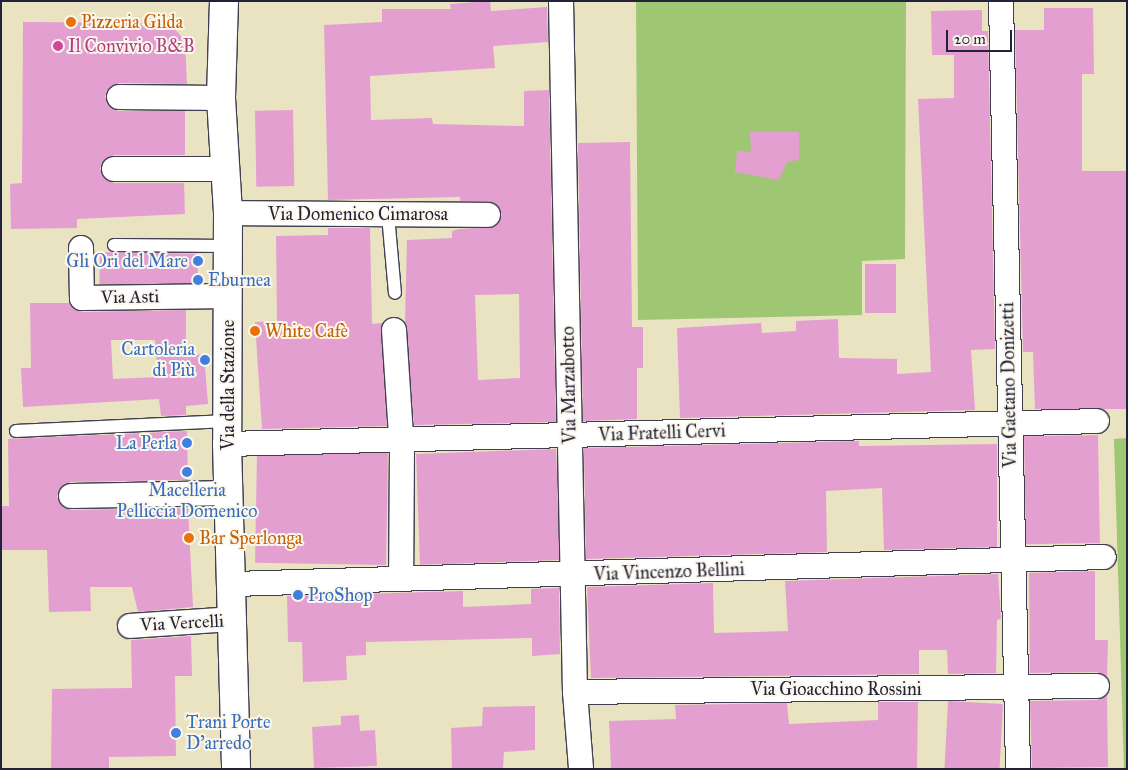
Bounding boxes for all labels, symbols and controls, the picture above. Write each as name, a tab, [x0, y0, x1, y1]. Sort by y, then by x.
place label: Pizzeria Gilda	[81, 11, 183, 33]
marker: Pizzeria Gilda	[65, 16, 77, 28]
scale bar	[948, 20, 1014, 52]
text: 20 m	[954, 30, 986, 48]
place label: Il Convivio B&B	[68, 35, 195, 57]
marker: Il Convivio B&B	[52, 40, 64, 52]
street label: Via Domenico Cimarosa	[268, 203, 448, 225]
place label: Gli Ori del Mare	[66, 250, 188, 272]
marker: Gli Ori del Mare	[192, 255, 204, 267]
place label: Eburnea	[208, 269, 271, 291]
marker: Eburnea	[192, 274, 204, 286]
street label: Via Asti	[100, 286, 160, 308]
street label: Via Gaetano Donizetti	[997, 302, 1021, 468]
street label: Via della Stazione	[217, 320, 239, 450]
place label: White Cafè	[265, 320, 348, 342]
marker: White Cafè	[249, 325, 261, 337]
street label: Via Marzabotto	[557, 326, 581, 444]
place label: Cartoleria di Più	[121, 339, 195, 382]
marker: Cartoleria di Più	[199, 354, 211, 366]
street label: Via Fratelli Cervi	[598, 420, 726, 446]
place label: La Perla	[116, 432, 177, 454]
marker: La Perla	[181, 437, 193, 449]
marker: Macelleria Pelliccia Domenico	[181, 466, 193, 478]
place label: Macelleria Pelliccia Domenico	[117, 480, 257, 522]
place label: Bar Sperlonga	[199, 527, 302, 549]
marker: Bar Sperlonga	[183, 532, 195, 544]
street label: Via Vincenzo Bellini	[593, 559, 745, 585]
place label: ProShop	[308, 584, 373, 606]
marker: ProShop	[292, 589, 304, 601]
street label: Via Vercelli	[139, 610, 225, 636]
street label: Via Gioacchino Rossini	[750, 678, 922, 700]
place label: Trani Porte D'arredo	[186, 712, 270, 754]
marker: Trani Porte D'arredo	[170, 727, 182, 739]

